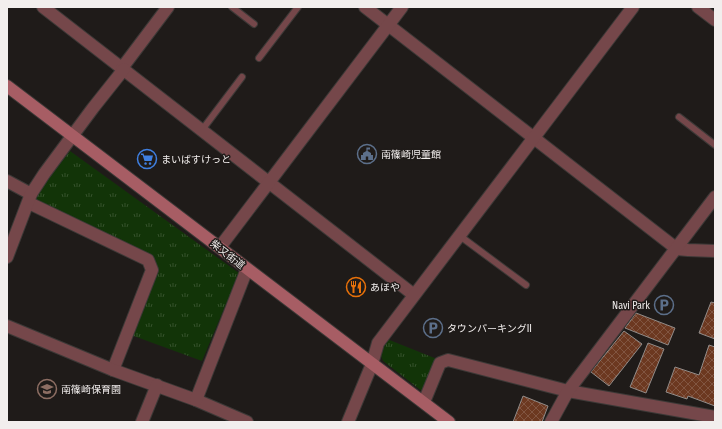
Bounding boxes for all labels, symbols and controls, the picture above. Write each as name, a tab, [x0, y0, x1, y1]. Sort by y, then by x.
public building icon: 南篠崎児童館	[356, 143, 378, 165]
supermarket icon: まいばすけっと	[136, 148, 158, 170]
place label: 南篠崎児童館	[381, 149, 441, 161]
place label: まいばすけっと	[161, 154, 231, 166]
street label: 柴又街道	[208, 238, 247, 272]
restaurant icon: あほや	[345, 276, 367, 298]
place label: あほや	[370, 282, 400, 294]
parking icon: Navi Park	[653, 294, 675, 316]
place label: Navi Park	[612, 300, 650, 312]
parking icon: タウンパーキングII	[422, 317, 444, 339]
place label: タウンパーキングII	[447, 323, 532, 335]
school or university icon: 南篠崎保育園	[36, 378, 58, 400]
place label: 南篠崎保育園	[61, 384, 121, 396]

